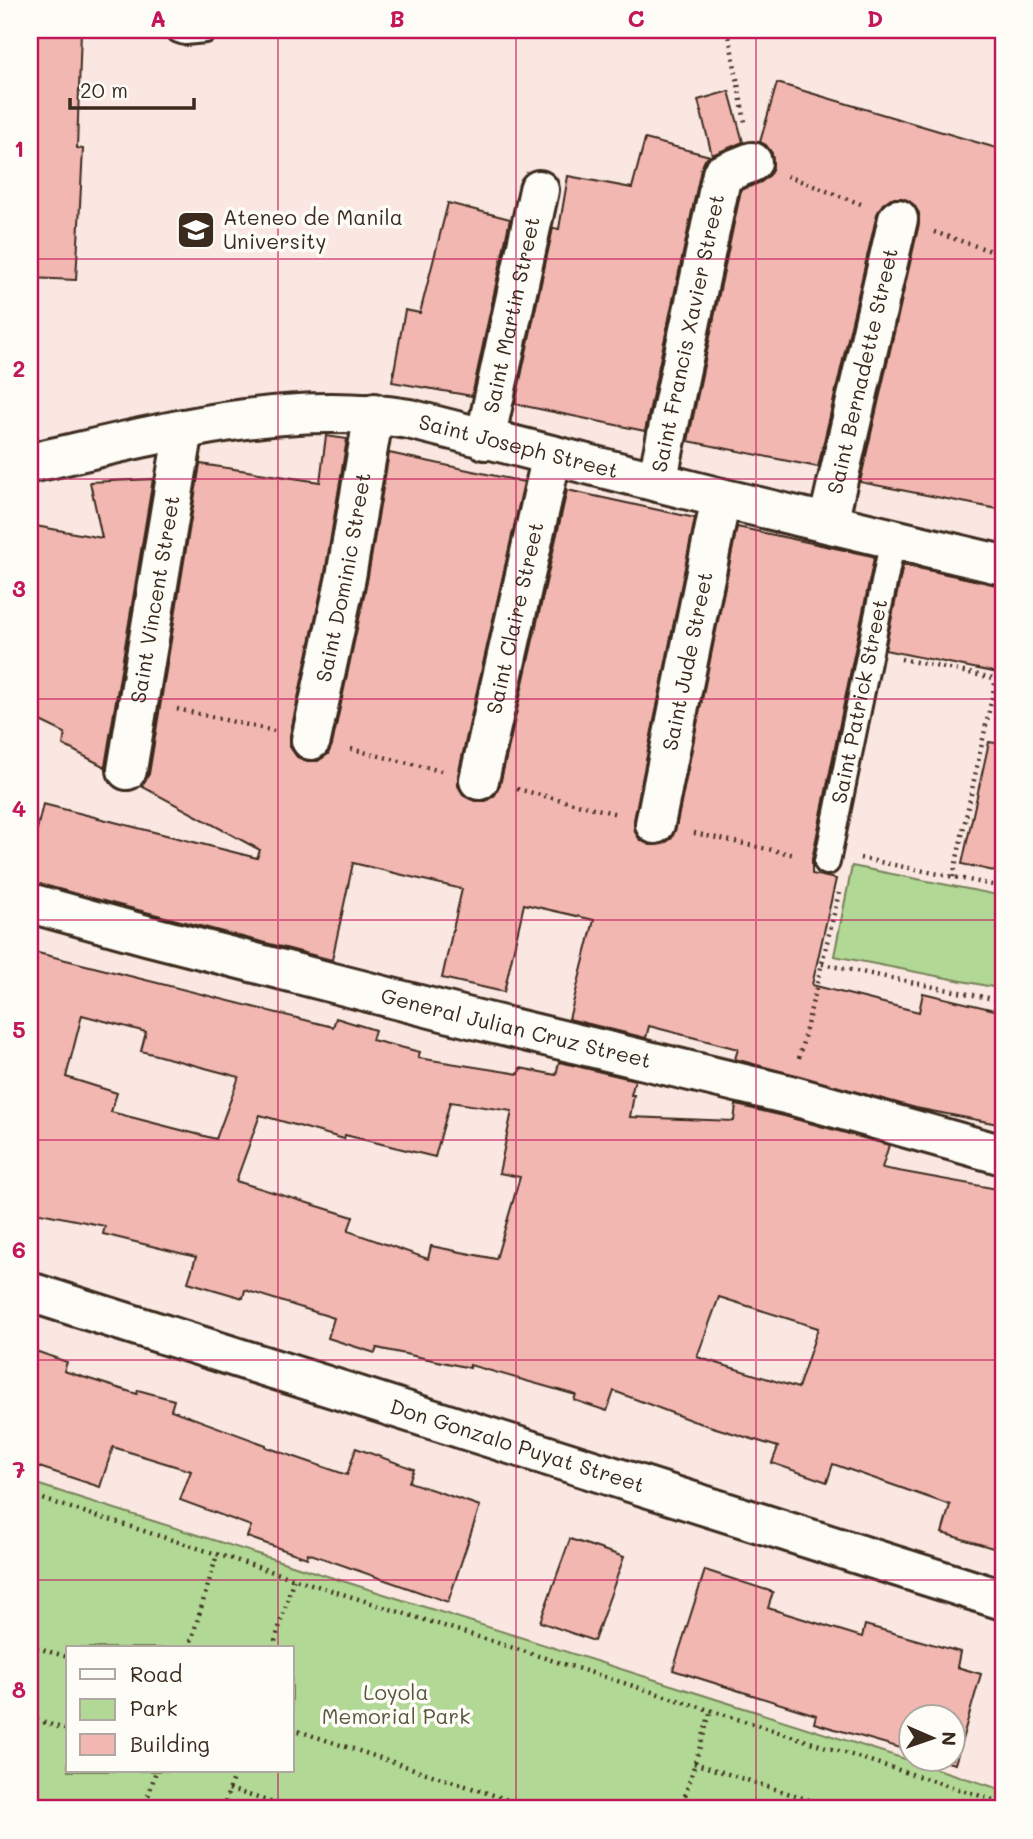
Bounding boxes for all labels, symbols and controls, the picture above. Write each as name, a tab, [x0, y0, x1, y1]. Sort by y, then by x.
text: A	[150, 3, 166, 33]
text: B	[389, 3, 405, 33]
text: C	[627, 3, 645, 33]
text: D	[867, 3, 883, 33]
scale bar	[70, 66, 194, 110]
text: 20 m	[80, 76, 128, 103]
text: 1	[14, 133, 24, 163]
street label: Saint Francis Xavier Street	[644, 191, 729, 474]
place label: Ateneo de Manila University	[223, 203, 403, 254]
school or university icon: Ateneo de Manila University	[175, 209, 217, 251]
street label: Saint Martin Street	[476, 214, 545, 415]
street label: Saint Bernadette Street	[820, 245, 903, 496]
text: 2	[13, 353, 25, 383]
street label: Saint Joseph Street	[416, 407, 621, 483]
street label: Saint Dominic Street	[309, 470, 376, 684]
street label: Saint Vincent Street	[123, 493, 185, 705]
street label: Saint Claire Street	[479, 519, 549, 716]
street label: Saint Jude Street	[655, 569, 718, 753]
text: 3	[12, 573, 26, 603]
street label: Saint Patrick Street	[824, 596, 892, 806]
text: 4	[12, 793, 26, 823]
street label: General Julian Cruz Street	[378, 981, 654, 1073]
text: 5	[12, 1014, 26, 1044]
text: 6	[12, 1234, 26, 1264]
street label: Don Gonzalo Puyat Street	[387, 1392, 648, 1498]
text: 7	[13, 1454, 26, 1484]
legend	[66, 1646, 294, 1772]
text: Road	[130, 1660, 182, 1687]
text: 8	[12, 1674, 26, 1704]
park label: Loyola Memorial Park	[322, 1678, 470, 1729]
text: Park	[130, 1694, 178, 1721]
north arrow	[897, 1702, 967, 1772]
text: Building	[130, 1730, 210, 1757]
text: N	[937, 1731, 962, 1746]

